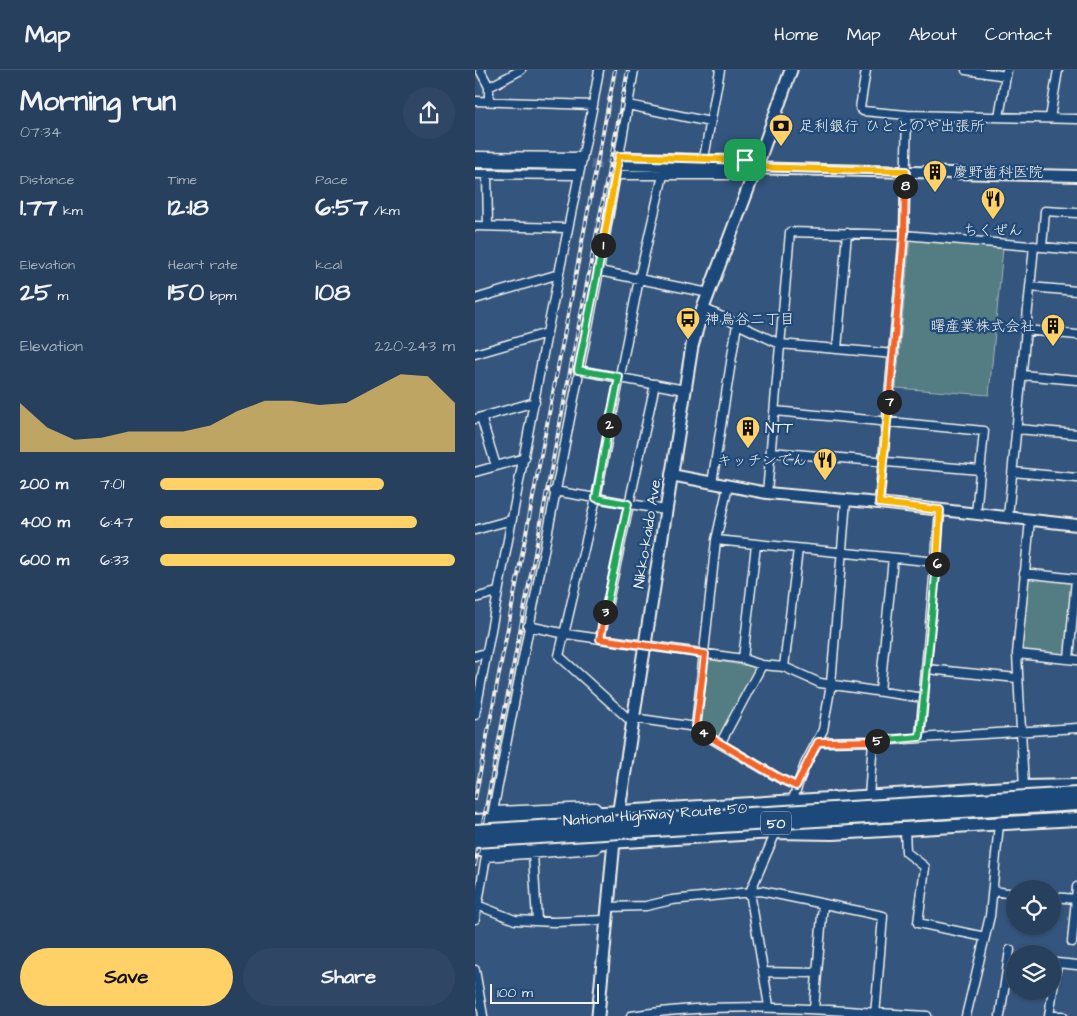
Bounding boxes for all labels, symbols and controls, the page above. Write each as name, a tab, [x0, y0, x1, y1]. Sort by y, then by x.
text: Map	[25, 18, 70, 52]
text: Home	[774, 22, 819, 47]
text: Map	[847, 22, 881, 47]
text: About	[909, 22, 957, 47]
text: Contact	[985, 22, 1052, 47]
text: Morning run	[20, 82, 176, 121]
button: share	[403, 87, 455, 139]
bank icon: 足利銀行 ひととのや出張所	[768, 113, 794, 147]
place label: 足利銀行 ひととのや出張所	[799, 116, 985, 137]
text: 07:34	[20, 121, 62, 143]
pin	[724, 139, 766, 181]
icon: arrive	[731, 146, 759, 174]
building icon: 慶野歯科医院	[922, 159, 948, 193]
place label: 慶野歯科医院	[953, 162, 1043, 183]
text: Distance	[20, 170, 74, 190]
text: Time	[168, 170, 197, 190]
text: Pace	[315, 170, 348, 190]
pin: 8	[893, 174, 917, 198]
text: 8	[901, 176, 910, 196]
restaurant icon: ちくぜん	[980, 186, 1006, 220]
text: 1.77	[20, 190, 57, 225]
text: 12:18	[168, 190, 209, 225]
text: 6:57	[315, 190, 368, 225]
text: km	[57, 201, 83, 221]
text: /km	[368, 201, 400, 221]
place label: ちくぜん	[963, 220, 1023, 241]
pin: 1	[591, 232, 615, 258]
text: 1	[603, 235, 604, 255]
text: Elevation	[20, 255, 75, 275]
text: Heart rate	[168, 255, 238, 275]
text: kcal	[315, 255, 342, 275]
text: 25	[20, 275, 52, 310]
text: 150	[168, 275, 204, 310]
text: 108	[315, 275, 351, 310]
text: m	[52, 286, 69, 306]
text: bpm	[204, 286, 236, 306]
bus stop icon: 神鳥谷二丁目	[675, 306, 701, 340]
place label: 神鳥谷二丁目	[705, 309, 795, 330]
building icon: 曙産業株式会社	[1040, 313, 1066, 347]
place label: 曙産業株式会社	[930, 316, 1035, 337]
text: Elevation	[20, 335, 83, 357]
text: 220–243 m	[375, 335, 455, 357]
pin: 7	[877, 390, 901, 414]
text: 7	[885, 392, 894, 412]
pin: 2	[597, 412, 621, 438]
text: 2	[605, 415, 614, 435]
building icon: NTT	[735, 415, 761, 449]
place label: NTT	[765, 418, 794, 439]
restaurant icon: キッチンでん	[812, 447, 838, 481]
place label: キッチンでん	[717, 450, 807, 471]
text: 200 m	[20, 473, 68, 495]
text: 7:01	[100, 473, 125, 495]
street label: Nikko-kaido Ave.	[628, 476, 667, 590]
text: 400 m	[20, 511, 70, 533]
text: 6:47	[100, 511, 133, 533]
text: 600 m	[20, 549, 69, 571]
text: 6:33	[100, 549, 129, 571]
pin: 6	[925, 552, 949, 576]
text: 6	[933, 554, 942, 574]
pin: 3	[593, 600, 617, 624]
text: 3	[602, 602, 609, 622]
pin: 4	[691, 720, 715, 746]
text: 4	[699, 723, 708, 743]
pin: 5	[865, 728, 889, 754]
text: 5	[873, 731, 882, 751]
street label: National Highway Route 50	[562, 798, 749, 832]
road number: 50	[761, 811, 791, 834]
map controls	[1006, 880, 1061, 1000]
button: locate	[1006, 880, 1061, 935]
button: layers	[1006, 945, 1061, 1000]
button: Save	[20, 948, 233, 1006]
button: Share	[243, 948, 455, 1006]
scale bar	[490, 981, 599, 1004]
text: 100 m	[497, 983, 533, 1003]

